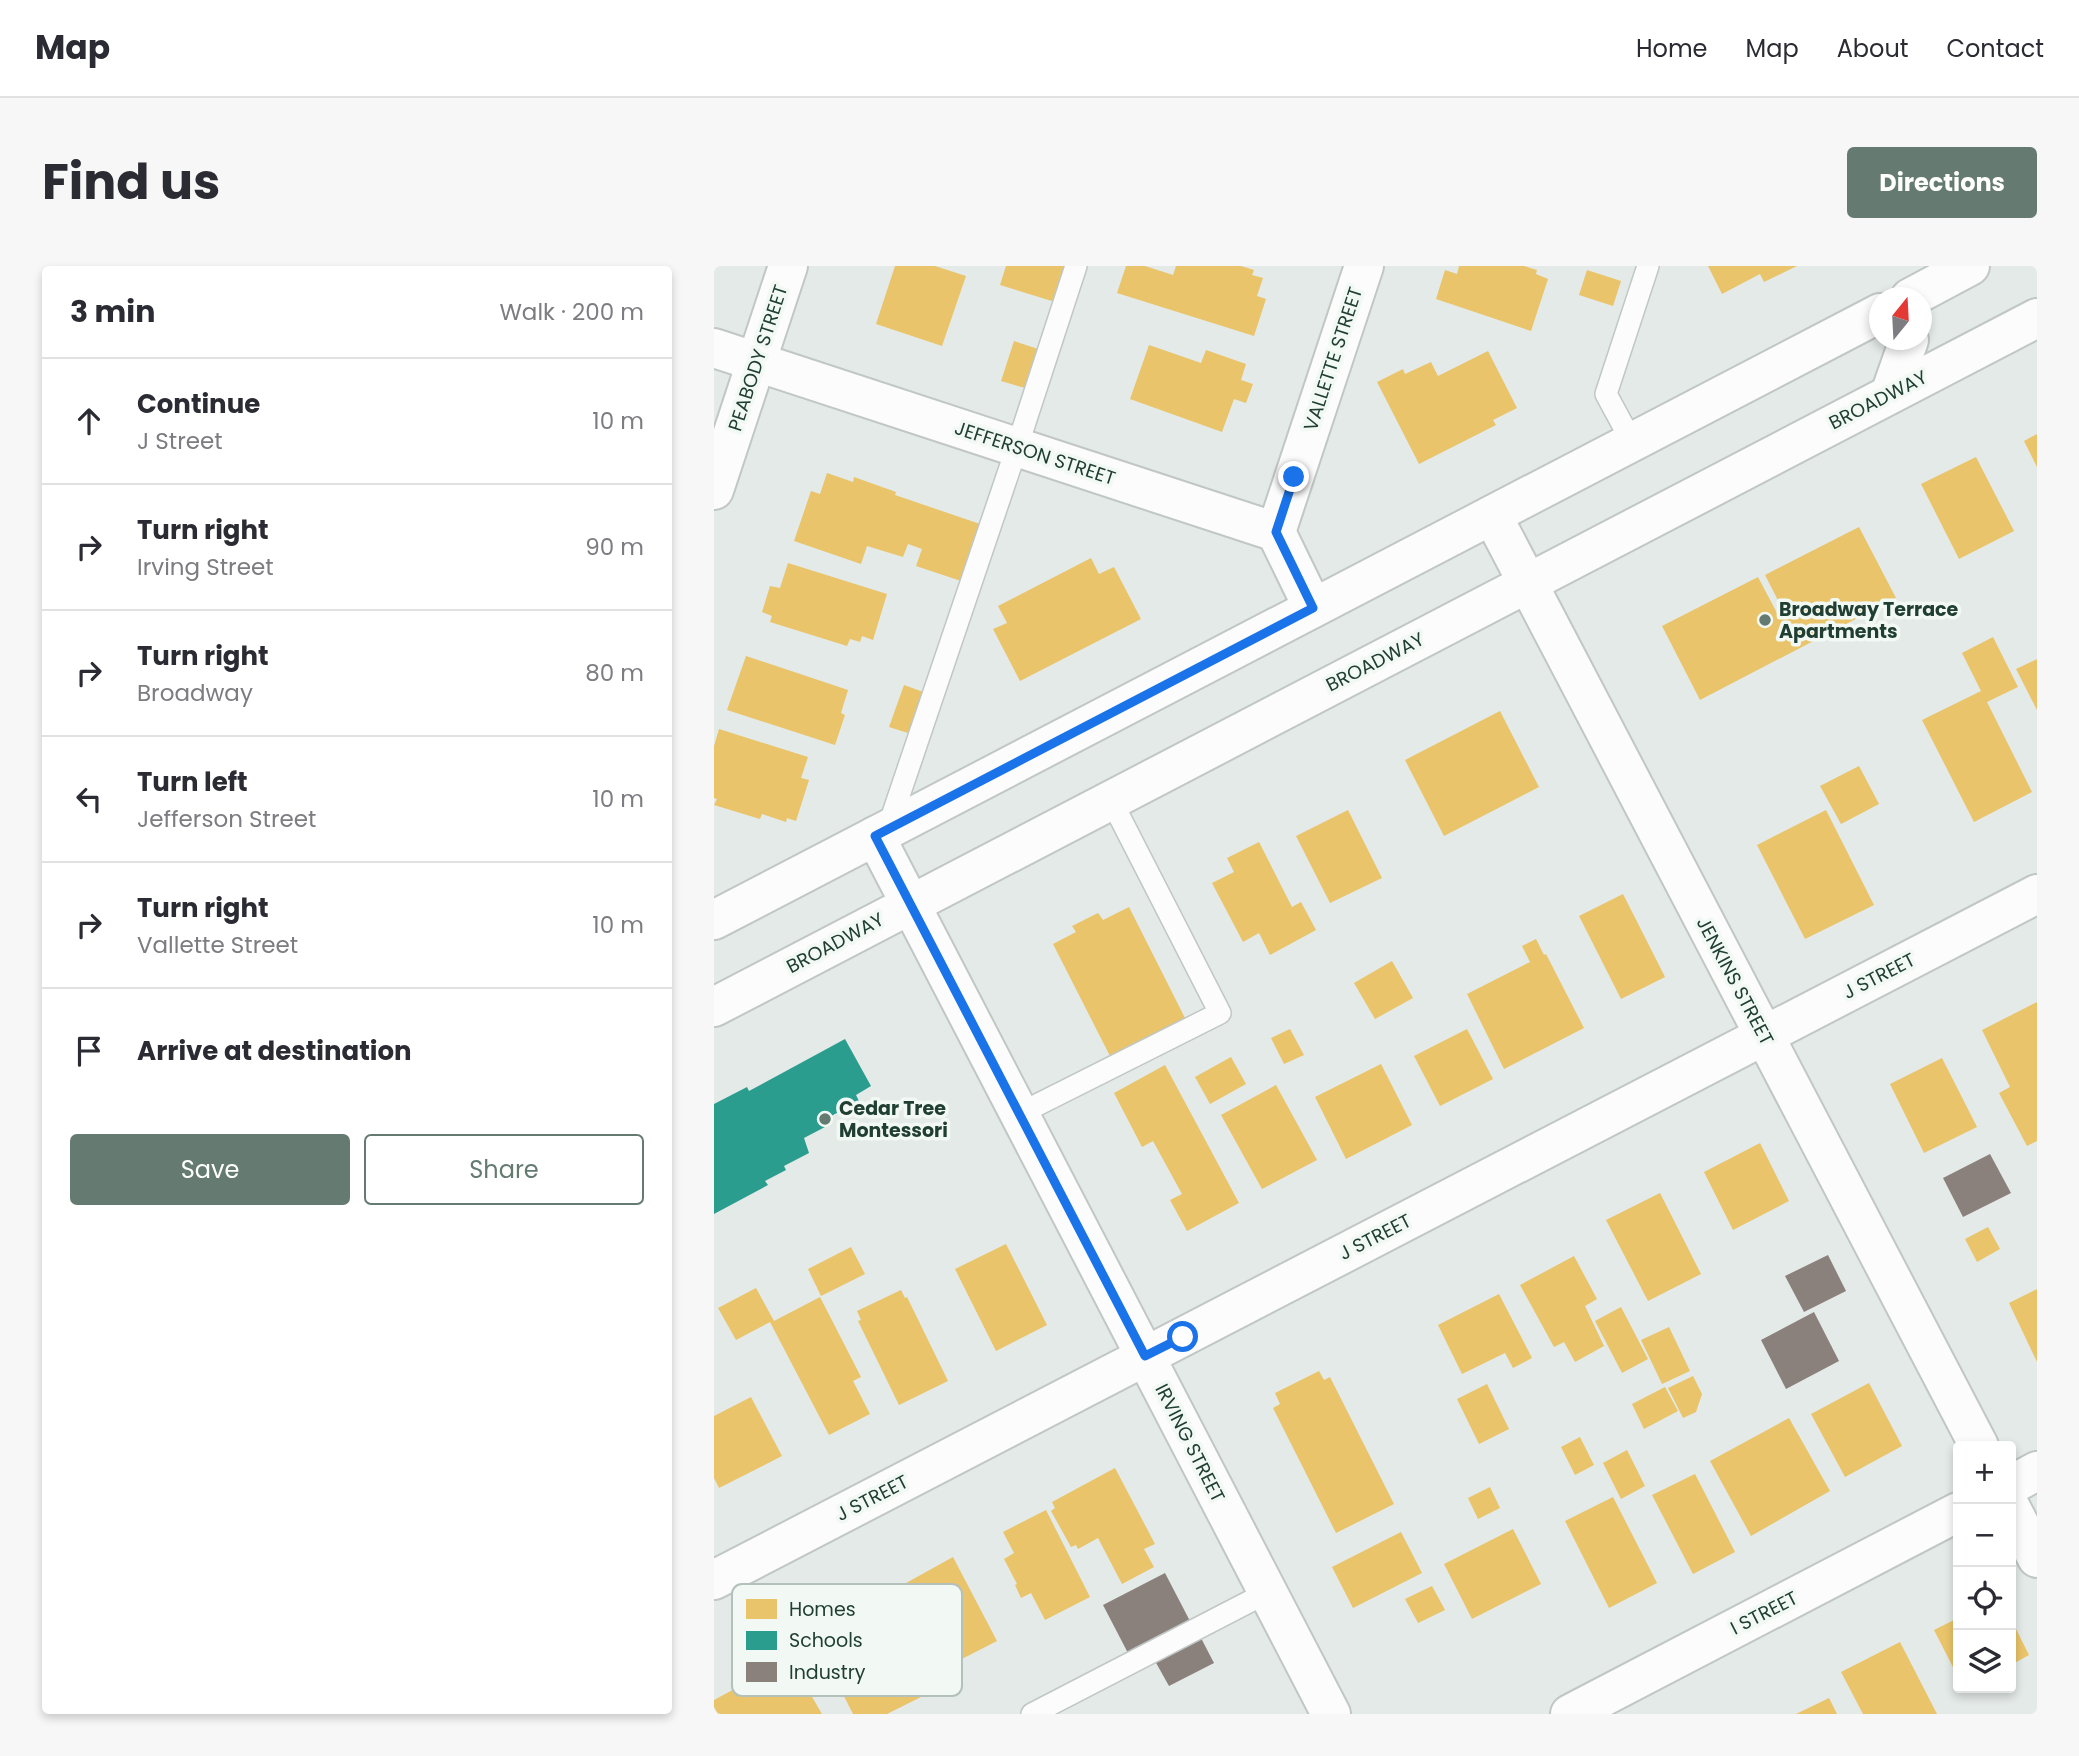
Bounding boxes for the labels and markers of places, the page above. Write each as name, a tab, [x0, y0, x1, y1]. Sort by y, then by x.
place label: Broadway Terrace Apartments	[1779, 596, 1959, 645]
marker: Broadway Terrace Apartments	[1757, 612, 1773, 628]
place label: Cedar Tree Montessori	[839, 1095, 948, 1144]
marker: Cedar Tree Montessori	[817, 1111, 833, 1127]

